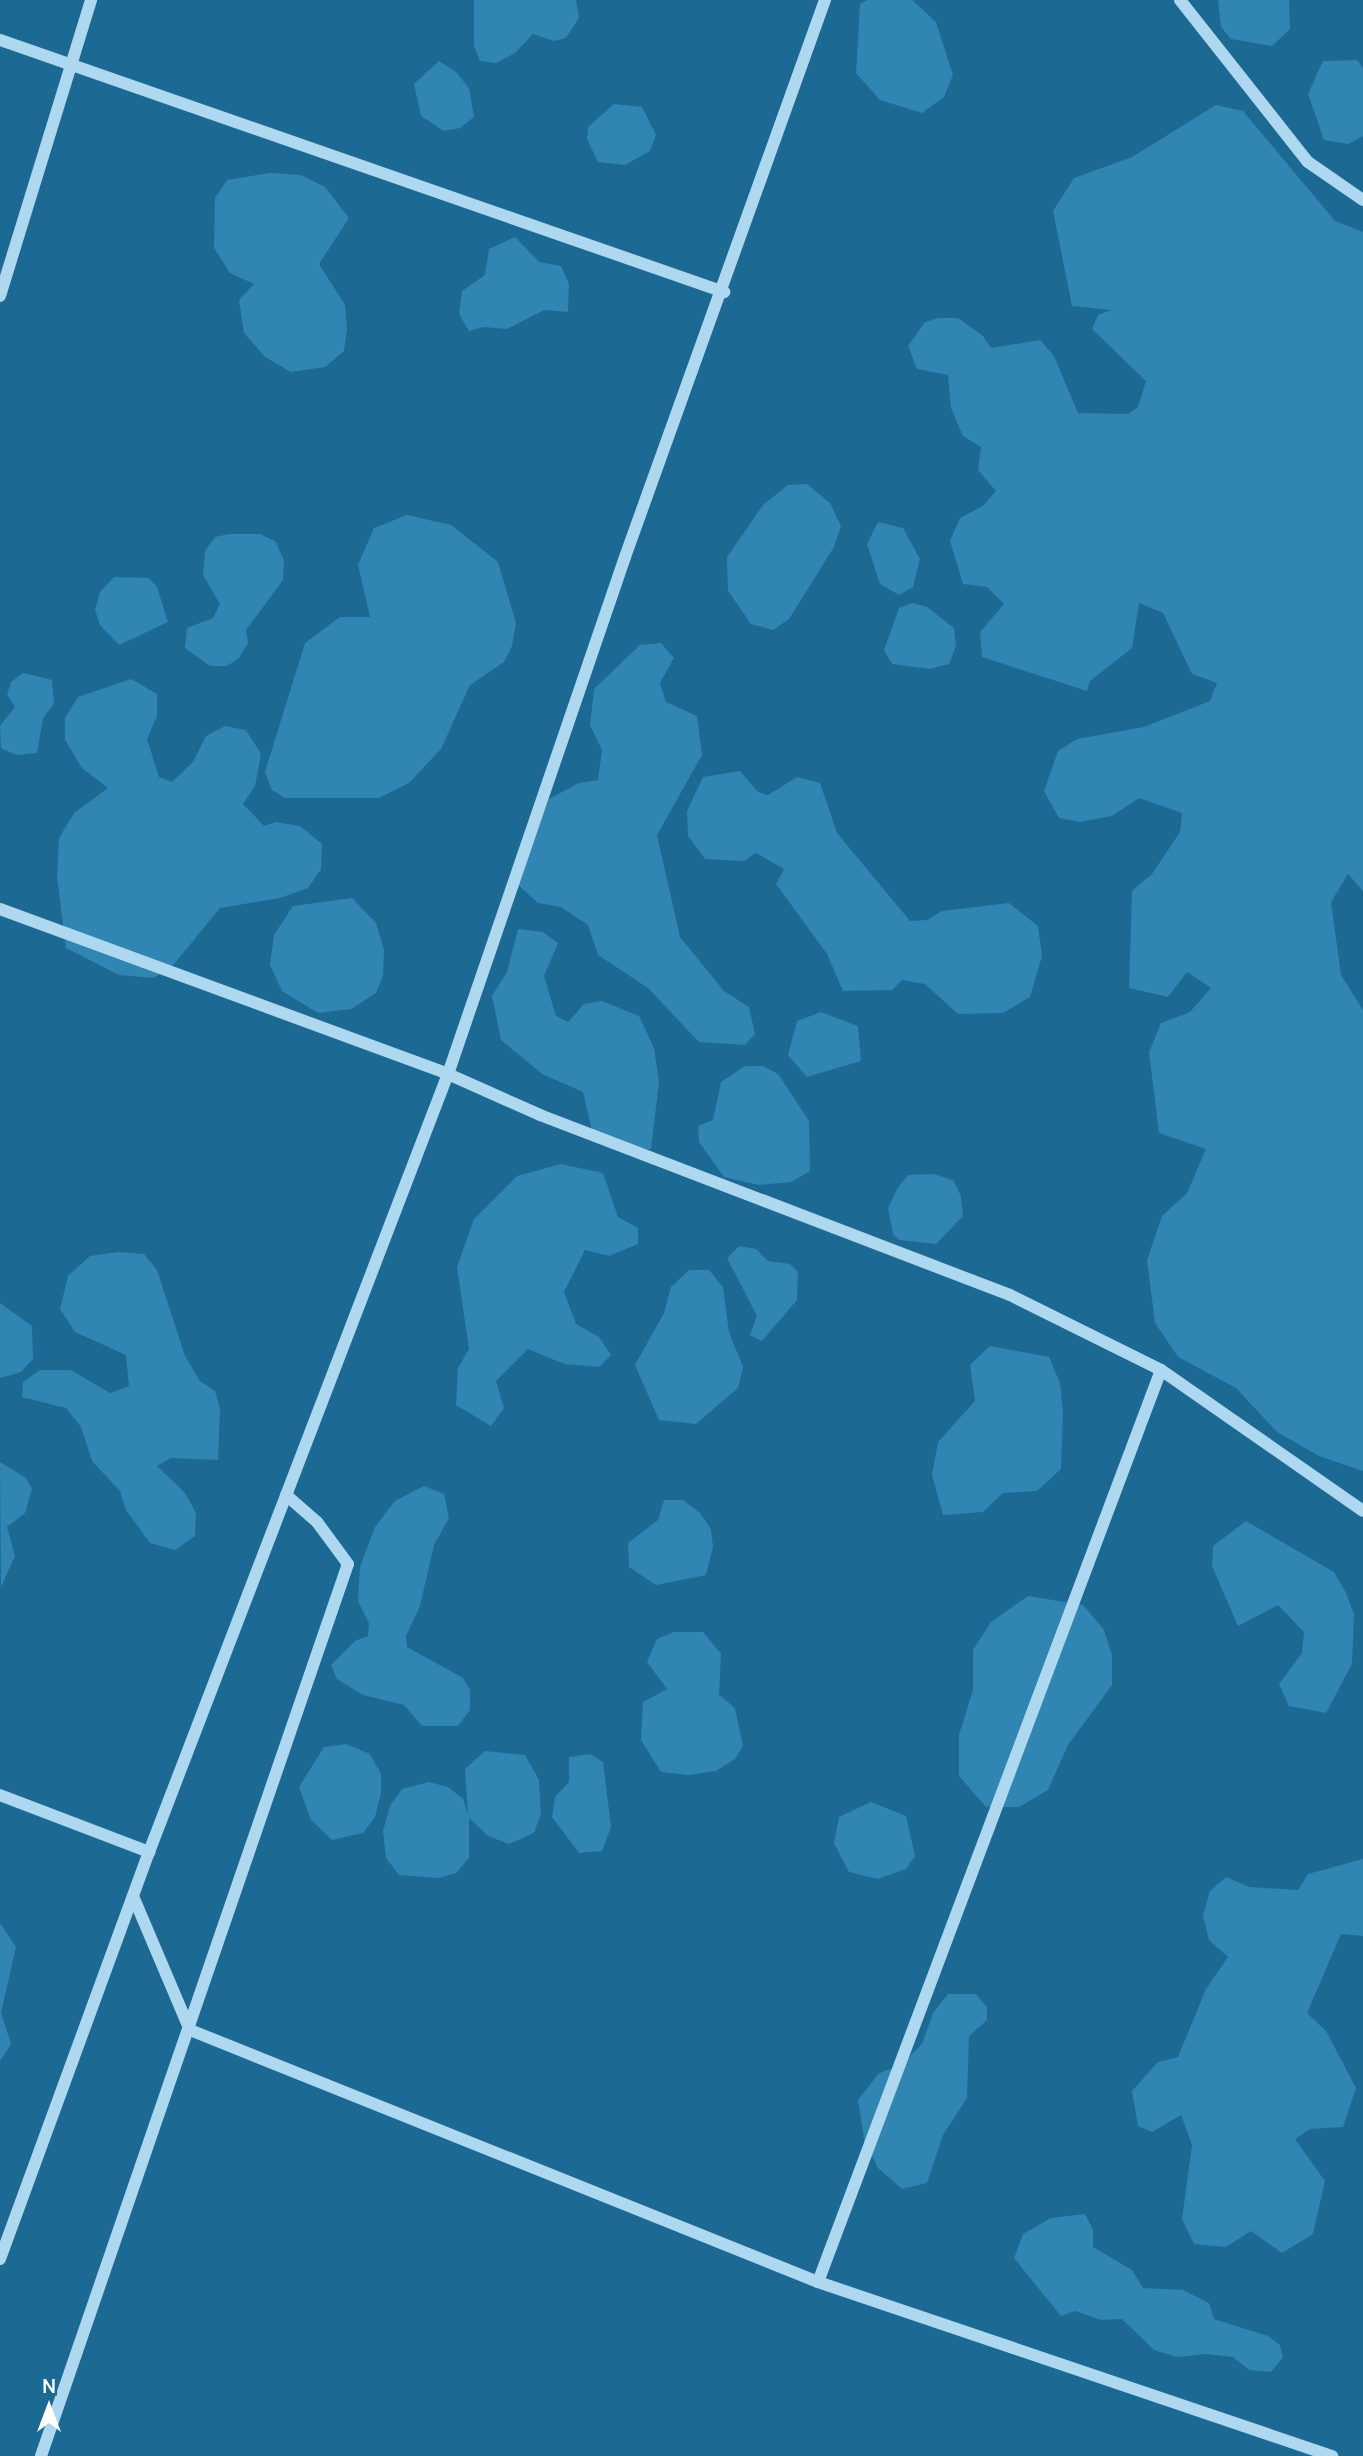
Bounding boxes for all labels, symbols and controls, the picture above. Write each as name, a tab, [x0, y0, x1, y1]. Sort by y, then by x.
north arrow	[14, 2372, 84, 2442]
text: N	[42, 2373, 56, 2399]

